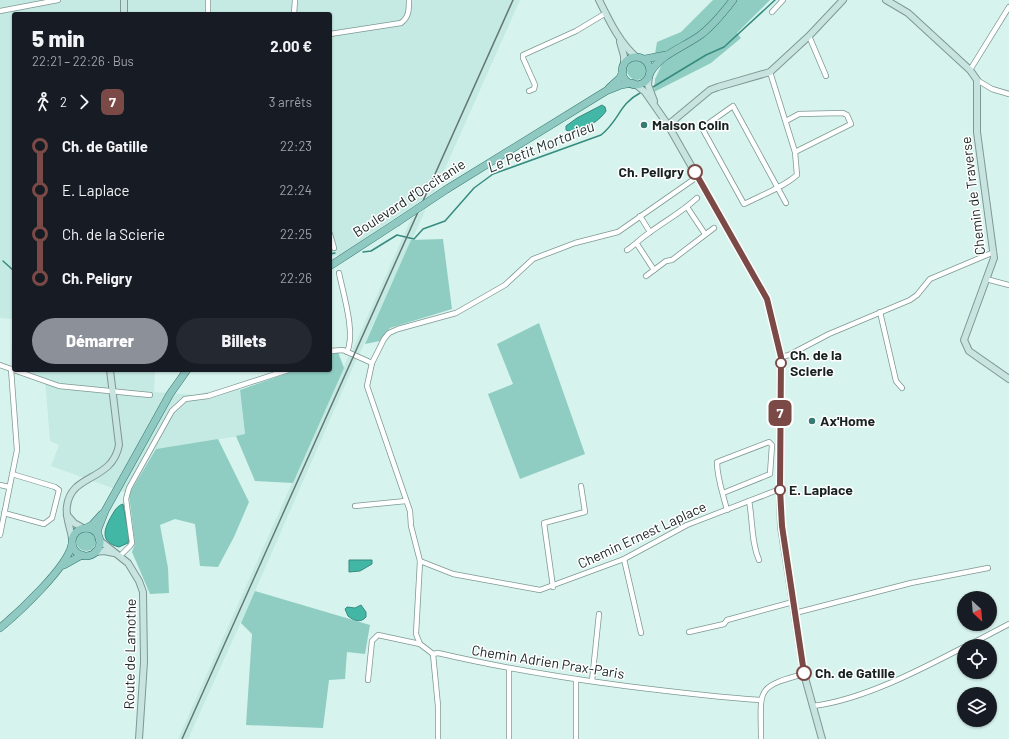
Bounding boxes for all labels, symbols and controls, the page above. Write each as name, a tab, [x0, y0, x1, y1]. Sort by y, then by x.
text: 5 min	[32, 25, 85, 51]
text: 2.00 €	[270, 37, 312, 55]
text: 22:21 – 22:26 · Bus	[32, 53, 134, 69]
icon: walk	[32, 91, 54, 113]
icon: forward	[73, 91, 95, 113]
text: 7	[109, 93, 116, 110]
text: 2	[60, 94, 67, 110]
text: 3 arrêts	[269, 94, 312, 110]
water label: Le Petit Mortarieu	[485, 116, 597, 176]
place label: Maison Colin	[652, 116, 729, 133]
marker: Maison Colin	[639, 120, 649, 130]
street label: Chemin de Traverse	[957, 136, 988, 256]
text: Ch. de Gatille	[62, 137, 148, 155]
text: 22:23	[280, 138, 312, 154]
street label: Boulevard d'Occitanie	[349, 155, 468, 240]
place label: Ch. Peligry	[618, 163, 684, 180]
marker: Ch. Peligry	[687, 164, 703, 180]
text: E. Laplace	[62, 181, 130, 199]
text: 22:24	[280, 182, 312, 198]
text: Ch. de la Scierie	[62, 225, 165, 243]
text: 22:25	[280, 226, 312, 242]
text: Ch. Peligry	[62, 269, 132, 287]
text: 22:26	[280, 270, 312, 286]
button: Démarrer	[32, 318, 168, 364]
button: Billets	[176, 318, 312, 364]
place label: Ch. de la Scierie	[790, 346, 842, 379]
marker: Ch. de la Scierie	[775, 357, 787, 369]
line badge: 7	[767, 400, 793, 426]
text: 7	[777, 404, 783, 421]
place label: Ax'Home	[820, 412, 876, 429]
marker: Ax'Home	[807, 416, 817, 426]
place label: E. Laplace	[789, 481, 853, 498]
marker: E. Laplace	[774, 484, 786, 496]
street label: Chemin Ernest Laplace	[575, 497, 709, 572]
north arrow	[957, 591, 997, 631]
map controls	[957, 591, 997, 727]
street label: Route de Lamothe	[120, 598, 139, 710]
button: locate	[957, 639, 997, 679]
street label: Chemin Adrien Prax-Paris	[470, 641, 626, 682]
place label: Ch. de Gatille	[815, 664, 895, 681]
marker: Ch. de Gatille	[796, 665, 812, 681]
button: layers	[957, 687, 997, 727]

